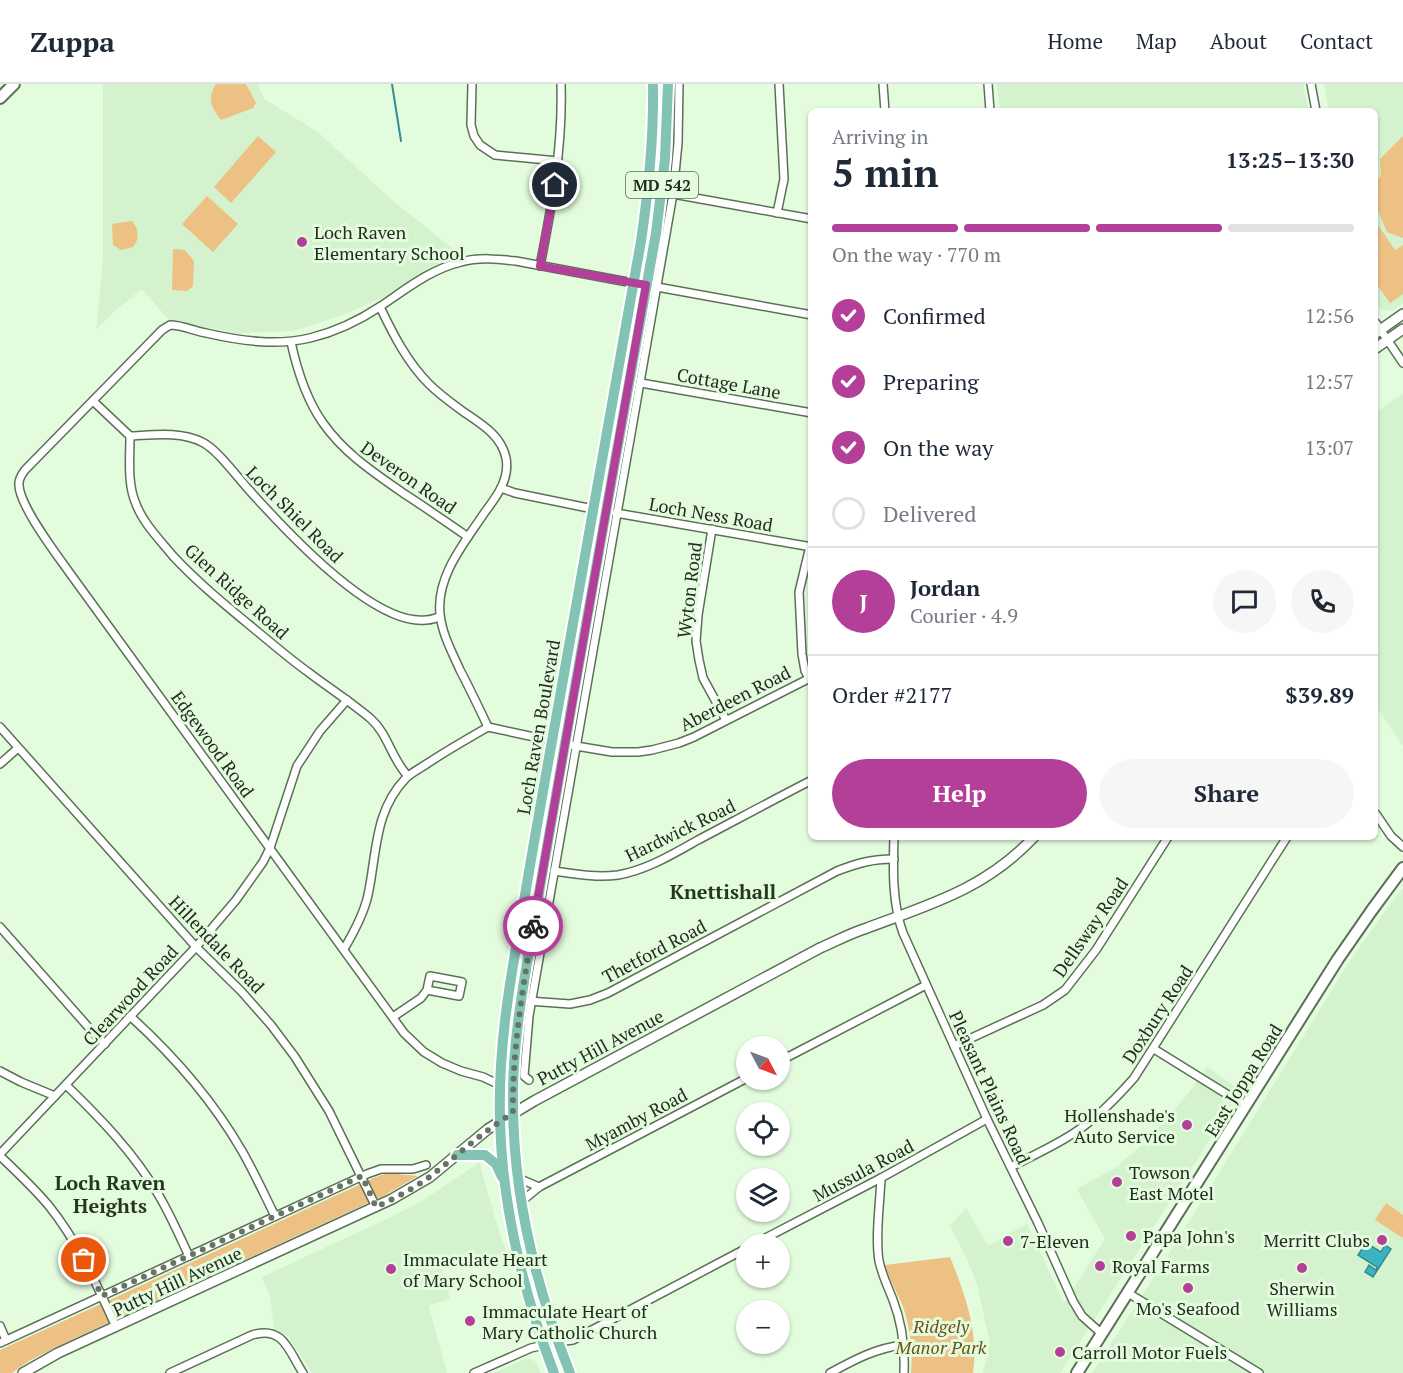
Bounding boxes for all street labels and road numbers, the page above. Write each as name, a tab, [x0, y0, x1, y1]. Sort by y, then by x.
road number: MD 542	[626, 172, 698, 198]
street label: Cottage Lane	[675, 362, 783, 404]
street label: Deveron Road	[356, 435, 462, 519]
street label: Loch Shiel Road	[241, 460, 349, 568]
street label: Loch Ness Road	[647, 491, 775, 537]
street label: Glen Ridge Road	[180, 538, 294, 644]
street label: Wyton Road	[671, 540, 707, 640]
street label: Loch Raven Boulevard	[511, 638, 565, 816]
street label: Aberdeen Road	[675, 660, 795, 736]
street label: Edgewood Road	[166, 686, 260, 802]
street label: Hardwick Road	[621, 793, 739, 867]
street label: Dellsway Road	[1047, 873, 1133, 981]
street label: Hillendale Road	[164, 890, 270, 998]
street label: Thetford Road	[598, 913, 710, 989]
street label: Clearwood Road	[77, 939, 183, 1051]
street label: Doxbury Road	[1116, 960, 1198, 1068]
street label: Putty Hill Avenue	[532, 1004, 668, 1090]
street label: Pleasant Plains Road	[944, 1006, 1036, 1168]
street label: East Joppa Road	[1199, 1019, 1287, 1141]
street label: Myamby Road	[581, 1082, 691, 1156]
street label: Mussula Road	[808, 1133, 918, 1207]
street label: Putty Hill Avenue	[108, 1241, 246, 1321]

